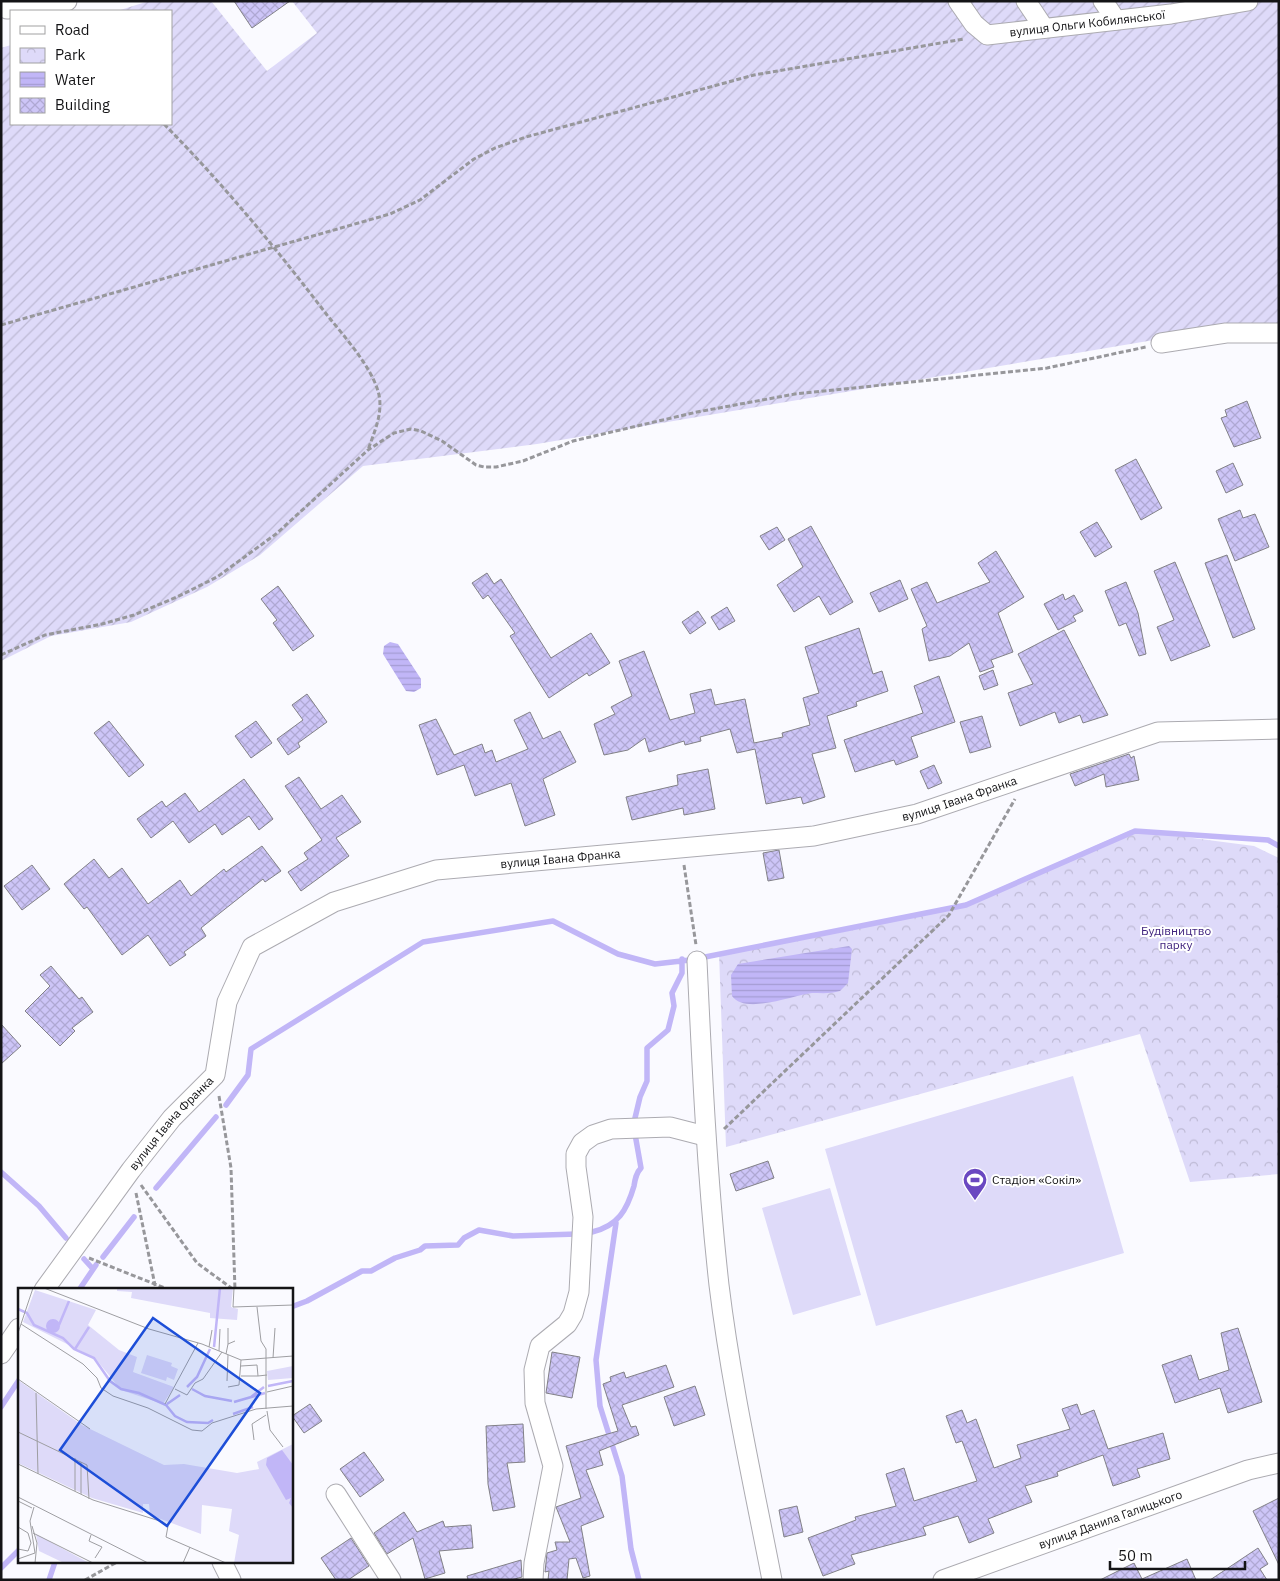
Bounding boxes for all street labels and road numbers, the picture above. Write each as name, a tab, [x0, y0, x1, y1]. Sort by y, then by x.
street label: вулиця Ольги Кобилянської	[1009, 7, 1167, 39]
street label: вулиця Івана Франка	[901, 772, 1019, 824]
street label: вулиця Івана Франка	[500, 845, 622, 871]
street label: вулиця Івана Франка	[126, 1072, 217, 1173]
street label: вулиця Данила Галицького	[1036, 1486, 1184, 1552]

